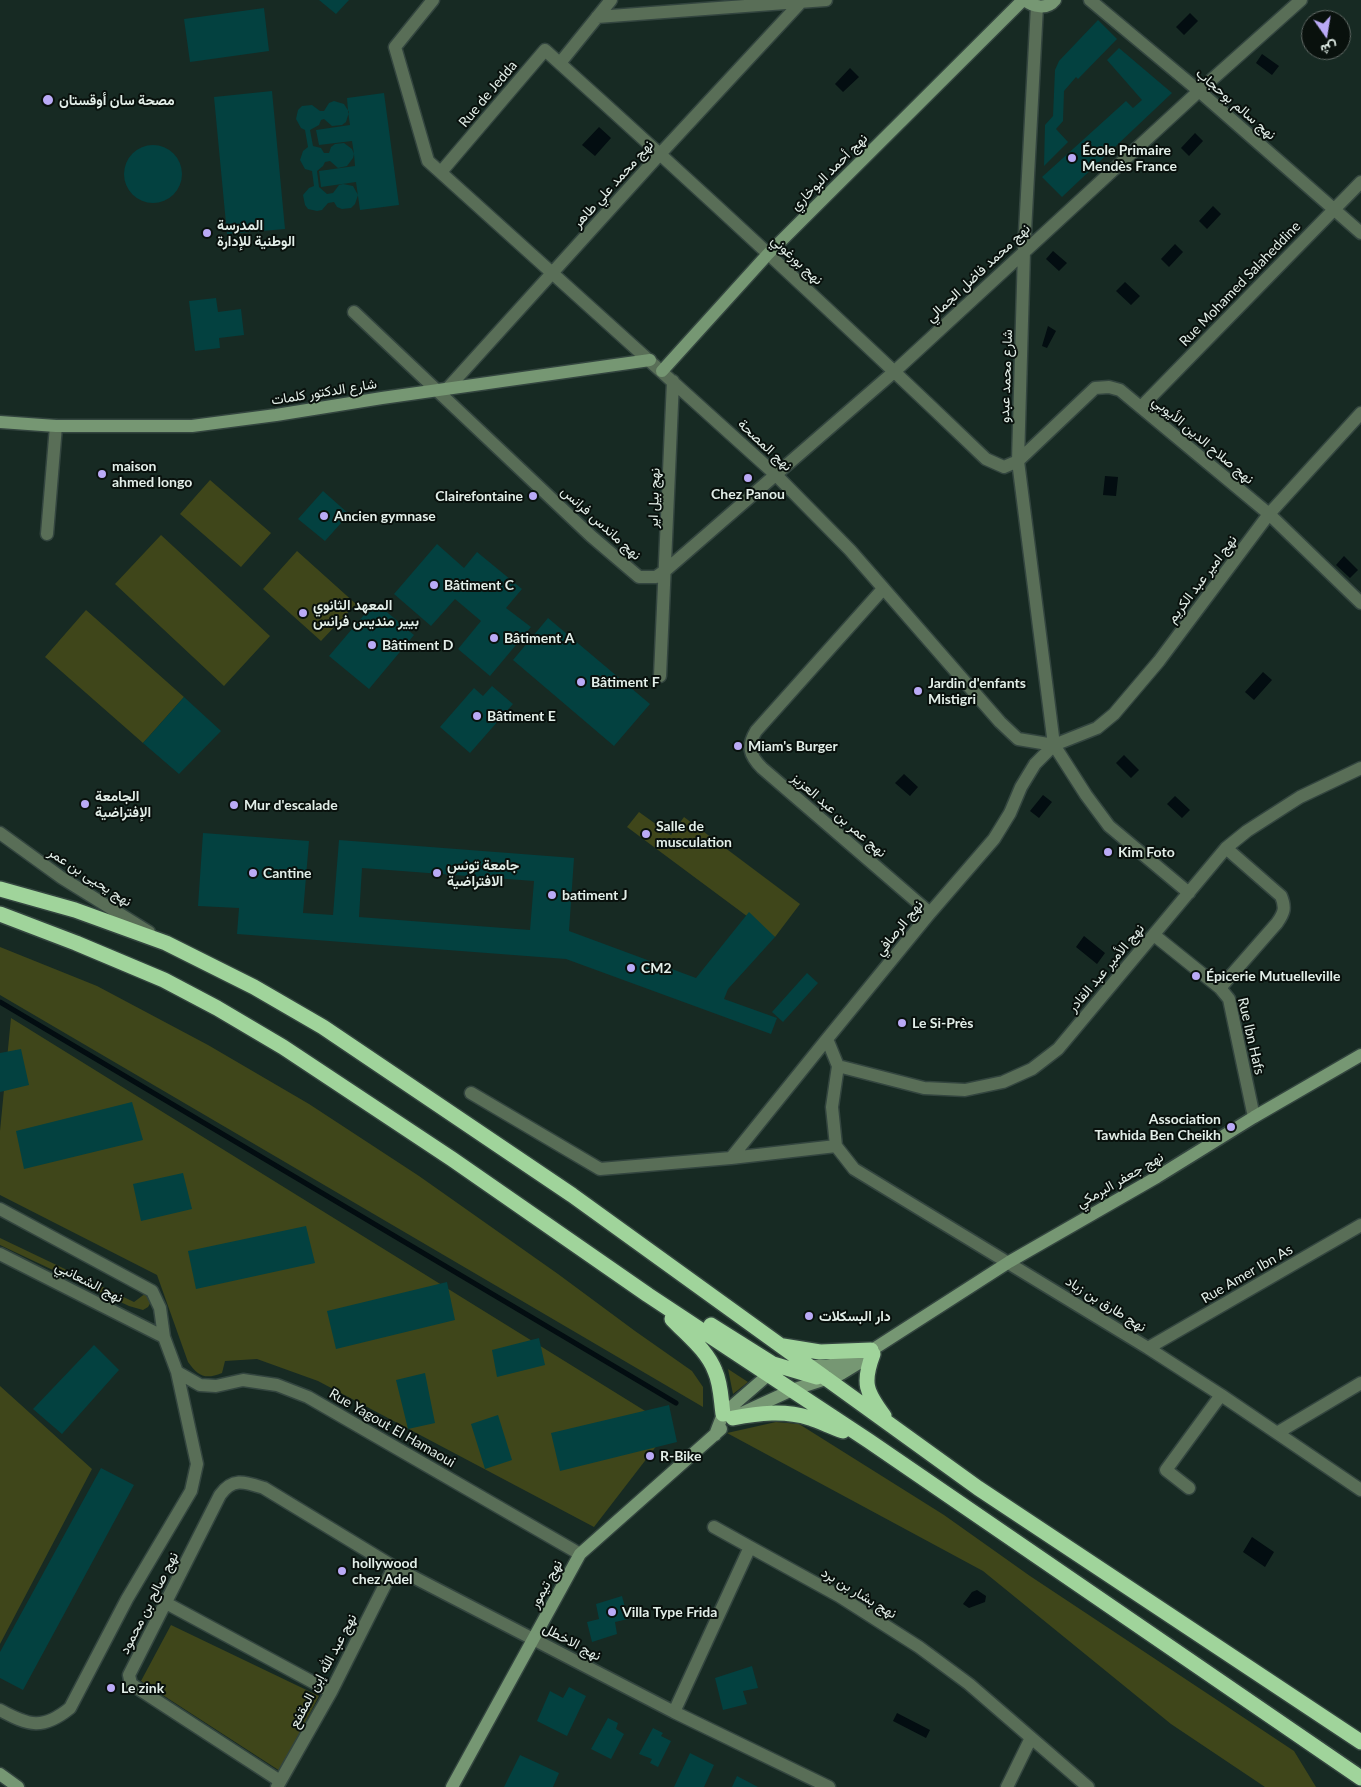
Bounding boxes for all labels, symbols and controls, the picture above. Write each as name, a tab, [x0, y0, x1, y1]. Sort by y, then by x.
north arrow	[1301, 10, 1351, 60]
text: ش	[1319, 39, 1339, 59]
street label: Rue de Jedda	[455, 57, 521, 131]
street label: نهج سالم بوحجاب	[1193, 65, 1279, 143]
place label: مصحة سان أوقستان	[59, 92, 175, 108]
marker: مصحة سان أوقستان	[41, 93, 55, 107]
street label: نهج أحمد البوخاري	[787, 130, 871, 214]
street label: نهج محمد علي طاهر	[569, 137, 657, 231]
place label: École Primaire Mendès France	[1082, 142, 1177, 174]
marker: École Primaire Mendès France	[1066, 152, 1078, 164]
place label: المدرسة الوطنية للإدارة	[217, 217, 295, 250]
street label: Rue Mohamed Salaheddine	[1176, 218, 1304, 350]
street label: نهج محمد فاضل الجمالي	[922, 220, 1034, 326]
marker: المدرسة الوطنية للإدارة	[201, 227, 213, 239]
street label: نهج بورغوني	[768, 232, 826, 288]
street label: شارع محمد عبدو	[996, 329, 1016, 423]
street label: شارع الدكتور كلمات	[270, 375, 378, 409]
street label: نهج صلاح الدين الأيوبي	[1149, 393, 1257, 487]
street label: نهج المصحة	[734, 416, 796, 474]
place label: maison ahmed longo	[112, 458, 192, 491]
marker: maison ahmed longo	[96, 468, 108, 480]
street label: نهج بيل اير	[645, 468, 663, 528]
marker: Chez Panou	[742, 472, 754, 484]
street label: نهج ماندس فرانس	[557, 483, 645, 563]
place label: Chez Panou	[711, 486, 785, 502]
place label: Clairefontaine	[435, 488, 523, 504]
marker: Clairefontaine	[527, 490, 539, 502]
place label: Ancien gymnase	[334, 508, 436, 524]
marker: Ancien gymnase	[318, 510, 330, 522]
street label: نهج امير عبد الكريم	[1163, 532, 1241, 626]
place label: Bâtiment C	[444, 577, 514, 593]
marker: Bâtiment C	[428, 579, 440, 591]
place label: المعهد الثانوي بيير منديس فرانس	[313, 597, 419, 630]
marker: المعهد الثانوي بيير منديس فرانس	[297, 607, 309, 619]
place label: Bâtiment A	[504, 630, 574, 646]
marker: Bâtiment A	[488, 632, 500, 644]
place label: Bâtiment D	[382, 637, 453, 653]
marker: Bâtiment D	[366, 639, 378, 651]
place label: Bâtiment F	[591, 674, 660, 690]
place label: Jardin d'enfants Mistigri	[928, 675, 1026, 708]
marker: Bâtiment F	[575, 676, 587, 688]
marker: Jardin d'enfants Mistigri	[912, 685, 924, 697]
place label: Bâtiment E	[487, 708, 556, 724]
marker: Bâtiment E	[471, 710, 483, 722]
place label: Miam's Burger	[748, 738, 838, 754]
marker: Miam's Burger	[732, 740, 744, 752]
street label: نهج عمر بن عبد العزيز	[788, 769, 890, 861]
place label: الجامعة الإفتراضية	[95, 788, 151, 820]
place label: Mur d'escalade	[244, 797, 338, 813]
marker: الجامعة الإفتراضية	[79, 798, 91, 810]
marker: Mur d'escalade	[228, 799, 240, 811]
place label: Salle de musculation	[656, 818, 732, 850]
marker: Salle de musculation	[640, 828, 652, 840]
street label: نهج يحيى بن عمر	[45, 844, 135, 910]
place label: Kim Foto	[1118, 844, 1175, 860]
marker: Kim Foto	[1102, 846, 1114, 858]
place label: جامعة تونس الافتراضية	[447, 857, 519, 890]
place label: Cantine	[263, 865, 312, 881]
marker: Cantine	[247, 867, 259, 879]
marker: جامعة تونس الافتراضية	[431, 867, 443, 879]
place label: batiment J	[562, 887, 628, 903]
marker: batiment J	[546, 889, 558, 901]
street label: نهج الرصافي	[872, 897, 926, 959]
street label: نهج الأمير عبد القادر	[1064, 920, 1148, 1016]
place label: CM2	[641, 960, 672, 976]
marker: CM2	[625, 962, 637, 974]
place label: Épicerie Mutuelleville	[1206, 968, 1340, 984]
marker: Épicerie Mutuelleville	[1190, 970, 1202, 982]
street label: Rue Ibn Hafs	[1234, 996, 1268, 1076]
place label: Le Si-Près	[912, 1015, 973, 1031]
marker: Le Si-Près	[896, 1017, 908, 1029]
place label: Association Tawhida Ben Cheikh	[1095, 1111, 1221, 1144]
marker: Association Tawhida Ben Cheikh	[1225, 1121, 1237, 1133]
street label: نهج جعفر البرمكي	[1074, 1148, 1166, 1212]
street label: Rue Amer Ibn As	[1198, 1241, 1296, 1307]
street label: نهج الشعانبي	[52, 1258, 126, 1306]
street label: نهج طارق بن زياد	[1063, 1273, 1149, 1335]
place label: دار البسكلات	[819, 1308, 891, 1324]
marker: دار البسكلات	[803, 1310, 815, 1322]
street label: Rue Yagout El Hamaoui	[326, 1385, 458, 1471]
place label: R-Bike	[660, 1448, 701, 1464]
marker: R-Bike	[644, 1450, 656, 1462]
street label: نهج صالح بن محمود	[116, 1549, 182, 1657]
place label: hollywood chez Adel	[352, 1555, 417, 1588]
street label: نهج تيمور	[526, 1557, 566, 1611]
street label: نهج بشار بن برد	[818, 1564, 900, 1622]
marker: hollywood chez Adel	[336, 1565, 348, 1577]
place label: Villa Type Frida	[622, 1604, 717, 1620]
marker: Villa Type Frida	[606, 1606, 618, 1618]
street label: نهج عبد الله إبن المقفع	[286, 1611, 360, 1731]
street label: نهج الاخطل	[540, 1620, 604, 1664]
place label: Le zink	[121, 1680, 164, 1696]
marker: Le zink	[105, 1682, 117, 1694]

